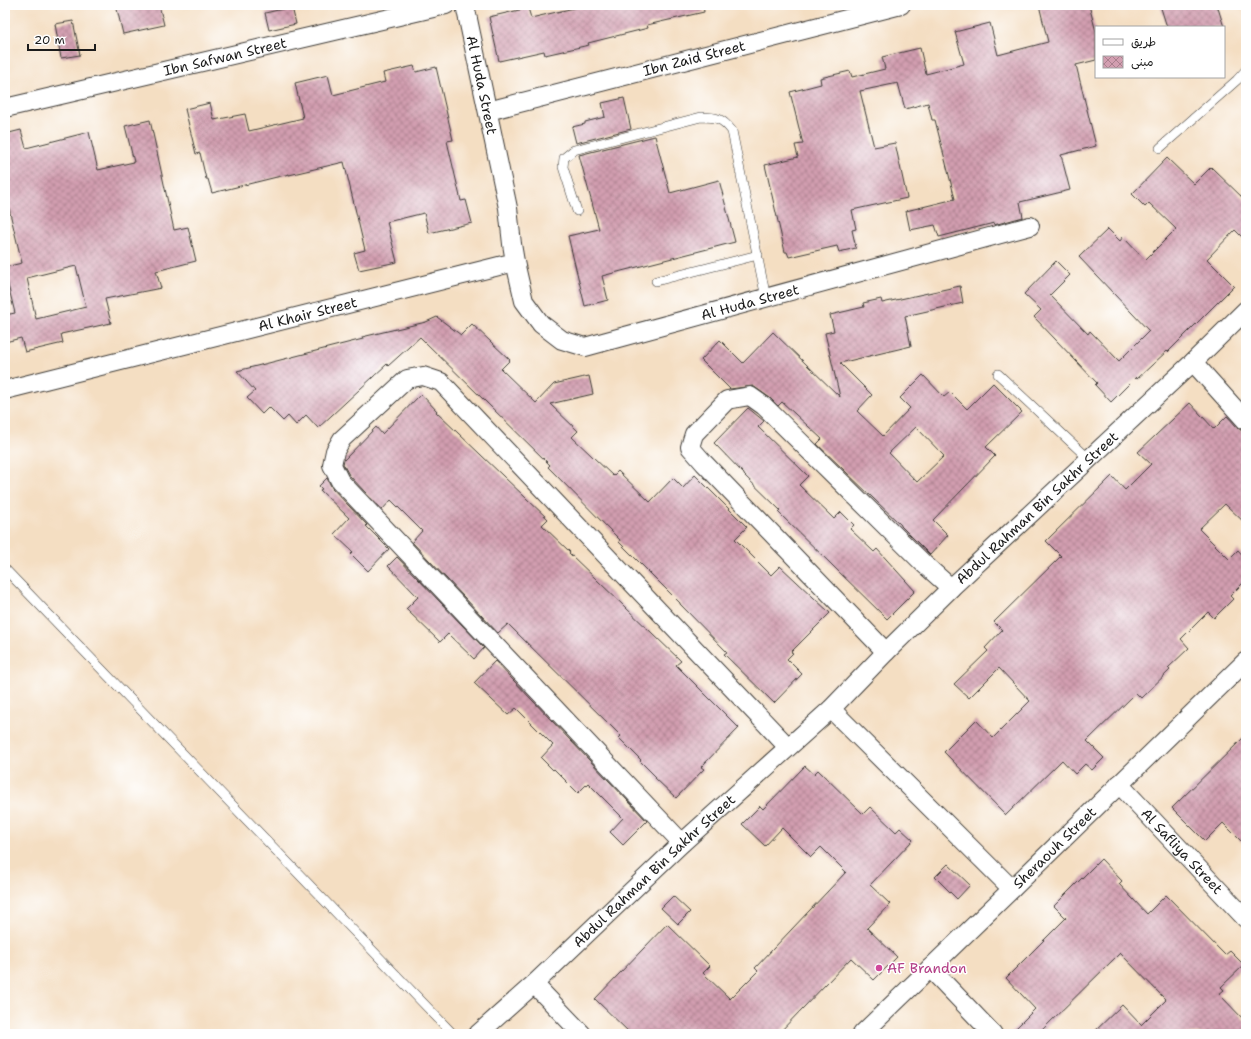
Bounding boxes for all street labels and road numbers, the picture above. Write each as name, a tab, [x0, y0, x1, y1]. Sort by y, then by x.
street label: Ibn Safwan Street	[162, 34, 288, 80]
street label: Al Huda Street	[463, 34, 501, 136]
street label: Ibn Zaid Street	[641, 36, 747, 80]
street label: Al Huda Street	[699, 280, 801, 324]
street label: Al Khair Street	[256, 293, 359, 335]
street label: Abdul Rahman Bin Sakhr Street	[952, 427, 1122, 588]
street label: Abdul Rahman Bin Sakhr Street	[569, 791, 739, 951]
street label: Sheraouh Street	[1009, 803, 1100, 892]
street label: Al Safliya Street	[1137, 804, 1227, 898]

